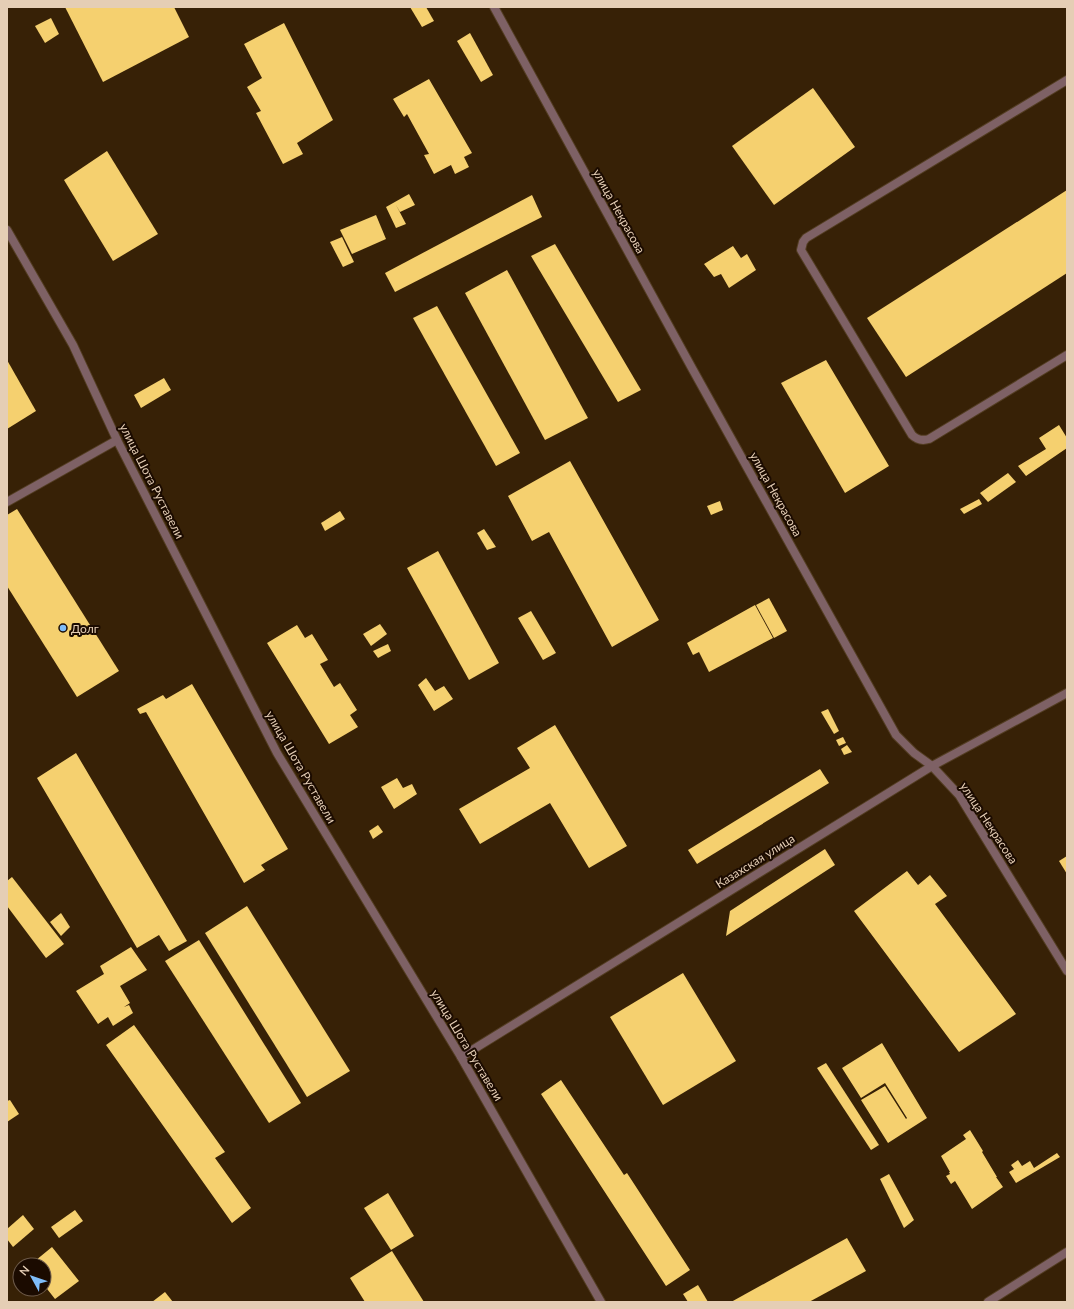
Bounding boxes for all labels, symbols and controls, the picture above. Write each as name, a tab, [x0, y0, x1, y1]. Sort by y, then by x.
street label: улица Некрасова	[590, 166, 648, 256]
street label: улица Шота Руставели	[116, 421, 188, 541]
street label: улица Некрасова	[747, 449, 805, 539]
place label: Долг	[71, 621, 99, 636]
marker: Долг	[58, 623, 68, 633]
street label: улица Шота Руставели	[263, 708, 339, 826]
street label: улица Некрасова	[957, 779, 1021, 867]
street label: Казахская улица	[713, 831, 797, 891]
street label: улица Шота Руставели	[428, 987, 506, 1104]
north arrow	[12, 1257, 52, 1297]
text: N	[16, 1263, 32, 1278]

